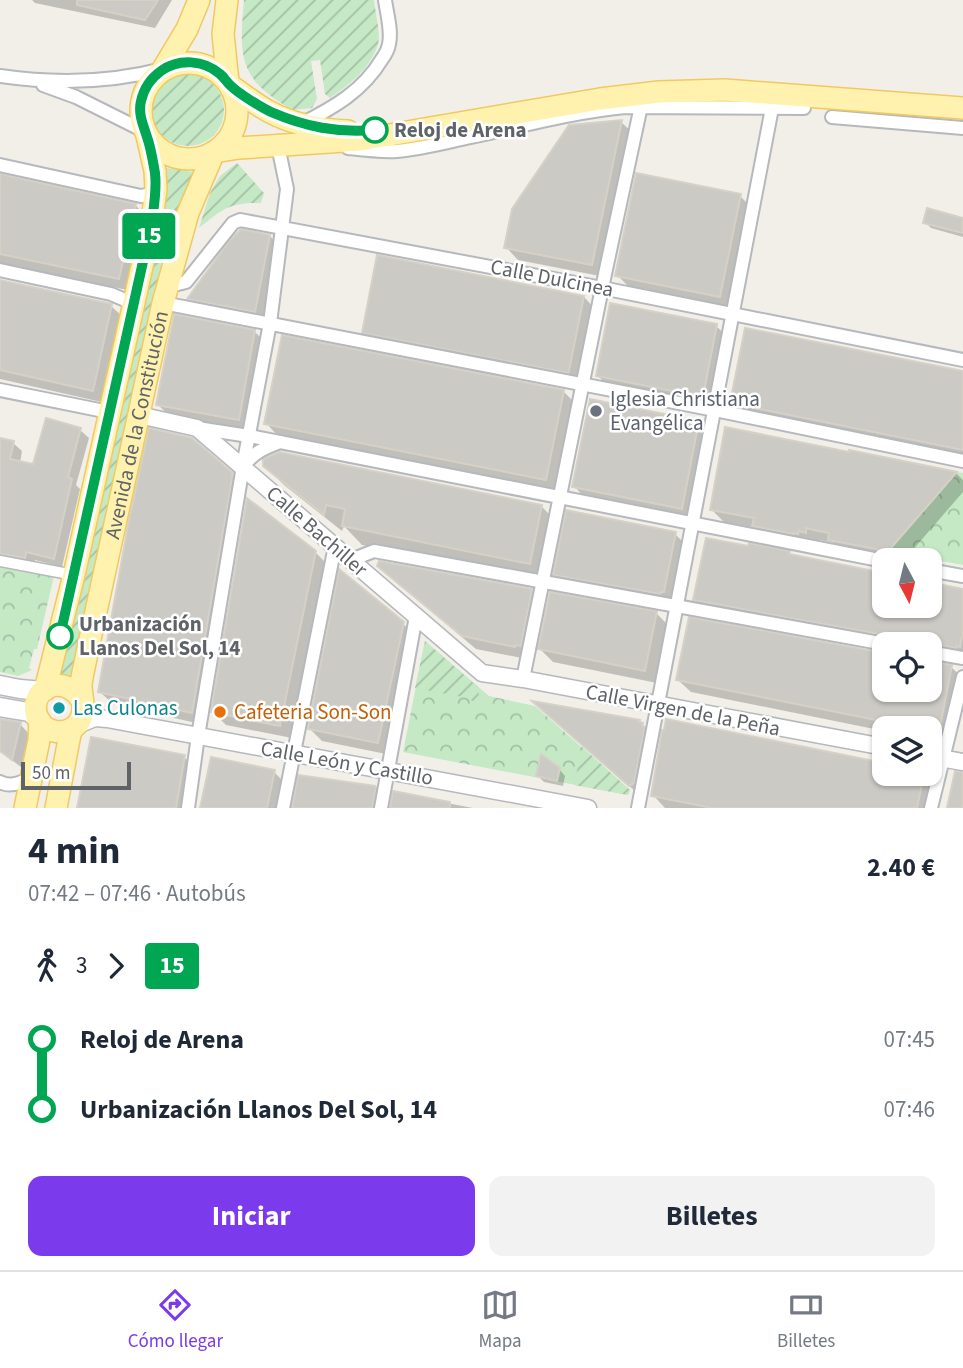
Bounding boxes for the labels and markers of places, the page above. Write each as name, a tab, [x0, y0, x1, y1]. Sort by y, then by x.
place label: Reloj de Arena	[394, 115, 527, 145]
marker: Reloj de Arena	[362, 117, 388, 143]
place label: Iglesia Christiana Evangélica	[610, 384, 760, 438]
marker: Iglesia Christiana Evangélica	[588, 403, 604, 419]
place label: Urbanización Llanos Del Sol, 14	[79, 609, 240, 663]
marker: Urbanización Llanos Del Sol, 14	[47, 623, 73, 649]
place label: Las Culonas	[73, 693, 178, 723]
place label: Cafeteria Son-Son	[234, 697, 392, 727]
marker: Las Culonas	[51, 700, 67, 716]
marker: Cafeteria Son-Son	[212, 704, 228, 720]

